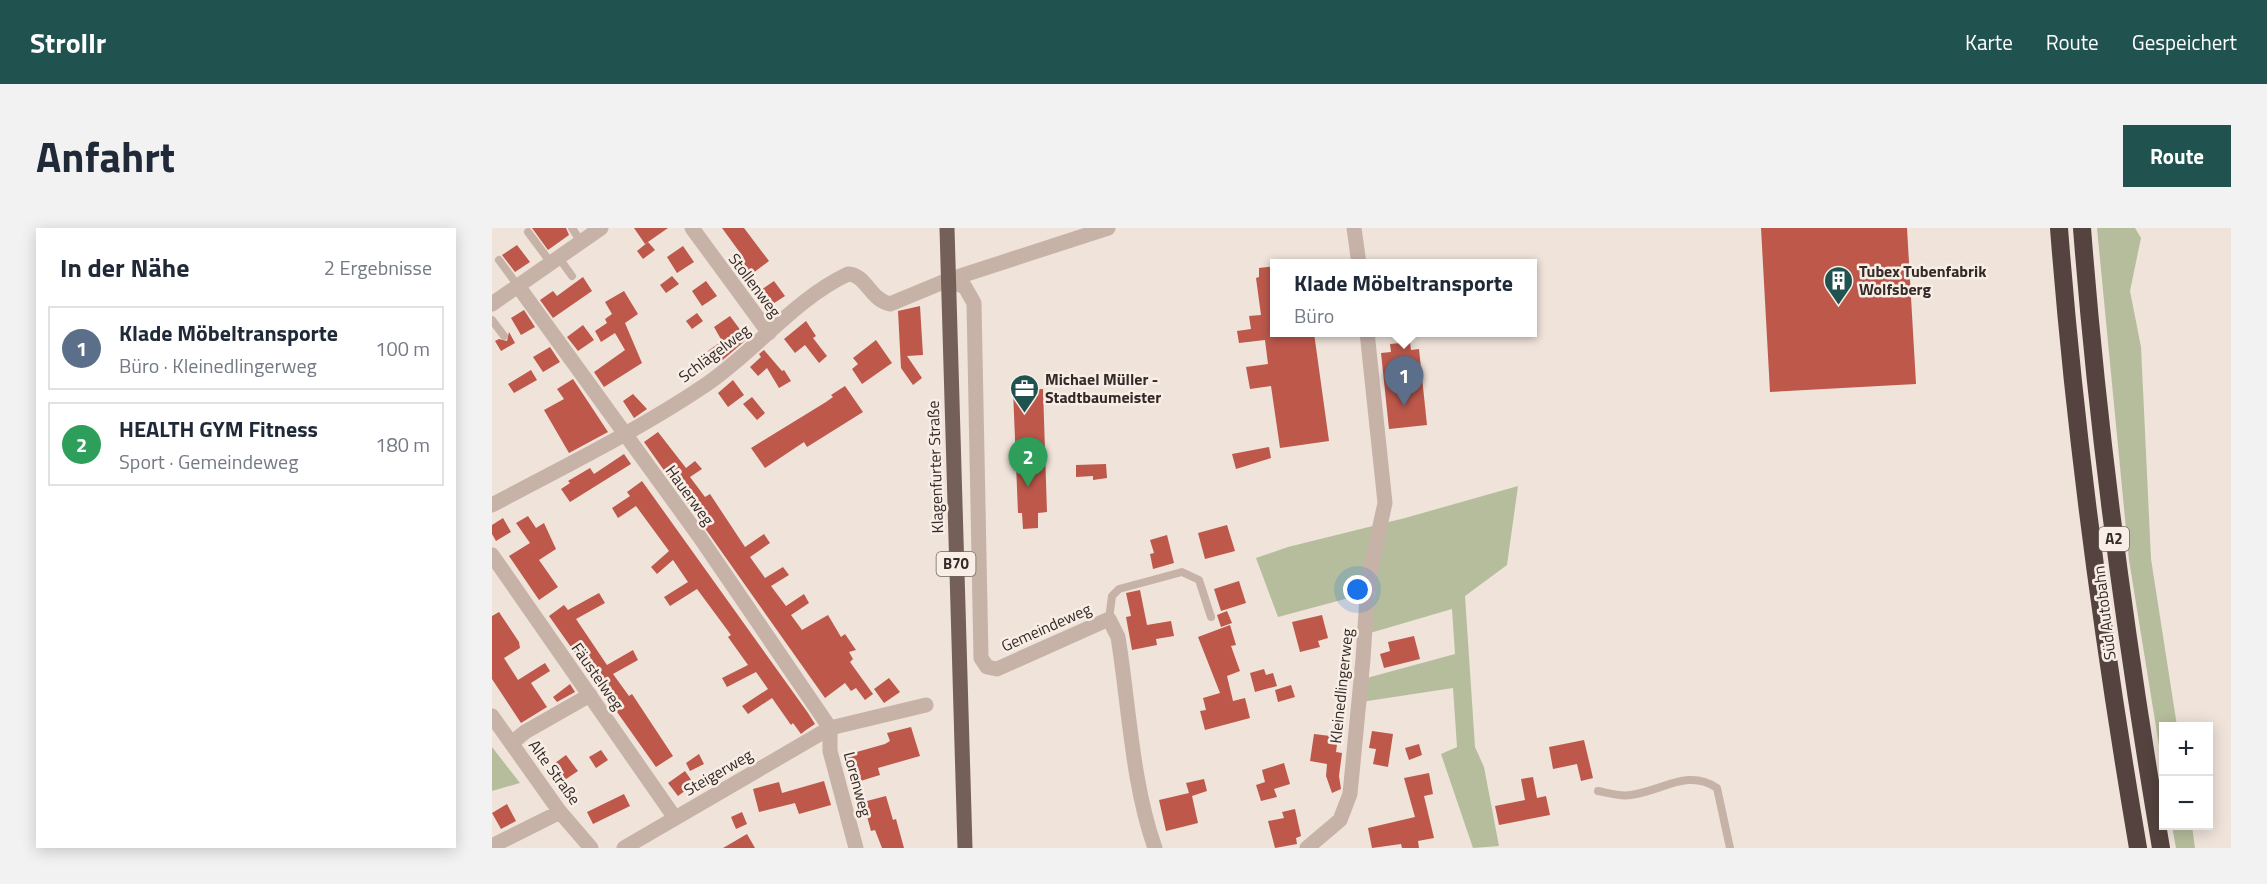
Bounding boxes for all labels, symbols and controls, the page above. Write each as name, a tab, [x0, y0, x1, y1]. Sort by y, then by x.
text: Strollr	[30, 21, 106, 64]
text: Karte	[1965, 26, 2013, 58]
text: Route	[2046, 26, 2099, 58]
text: Gespeichert	[2132, 26, 2237, 58]
text: Anfahrt	[36, 124, 175, 188]
button: Route	[2123, 125, 2231, 187]
text: In der Nähe	[60, 248, 189, 287]
street label: Stollenweg	[723, 248, 787, 322]
text: 2 Ergebnisse	[324, 252, 432, 283]
popup	[1270, 259, 1537, 337]
place label: Tubex Tubenfabrik Wolfsberg	[1859, 259, 1987, 301]
building icon: Tubex Tubenfabrik Wolfsberg	[1822, 264, 1854, 306]
text: Klade Möbeltransporte	[1294, 266, 1513, 300]
text: Büro	[1294, 300, 1334, 331]
text: Klade Möbeltransporte	[119, 316, 338, 350]
street label: Schlägelweg	[673, 318, 755, 388]
text: 1	[76, 333, 87, 364]
text: 100 m	[375, 333, 430, 364]
text: Büro · Kleinedlingerweg	[119, 350, 317, 381]
pin: 1	[1384, 356, 1424, 406]
place label: Michael Müller - Stadtbaumeister	[1045, 367, 1161, 409]
office icon: Michael Müller - Stadtbaumeister	[1008, 372, 1040, 414]
street label: Klagenfurter Straße	[921, 400, 949, 534]
text: HEALTH GYM Fitness	[119, 412, 318, 446]
text: 2	[76, 429, 87, 460]
text: 180 m	[375, 429, 430, 460]
pin: 2	[1008, 438, 1048, 487]
text: Sport · Gemeindeweg	[119, 446, 298, 477]
street label: Hauerweg	[660, 460, 720, 530]
road number: A2	[2099, 527, 2129, 551]
road number: B70	[936, 552, 976, 576]
street label: Süd Autobahn	[2086, 564, 2122, 662]
your location	[1343, 575, 1372, 604]
street label: Gemeindeweg	[997, 596, 1095, 658]
street label: Kleinedlingerweg	[1323, 627, 1359, 745]
street label: Fäustelweg	[566, 637, 630, 715]
map controls	[2159, 722, 2213, 830]
button: +	[2159, 722, 2213, 776]
street label: Alte Straße	[523, 734, 587, 810]
street label: Steigerweg	[679, 743, 757, 801]
street label: Lorenweg	[838, 749, 878, 819]
button: −	[2159, 776, 2213, 830]

